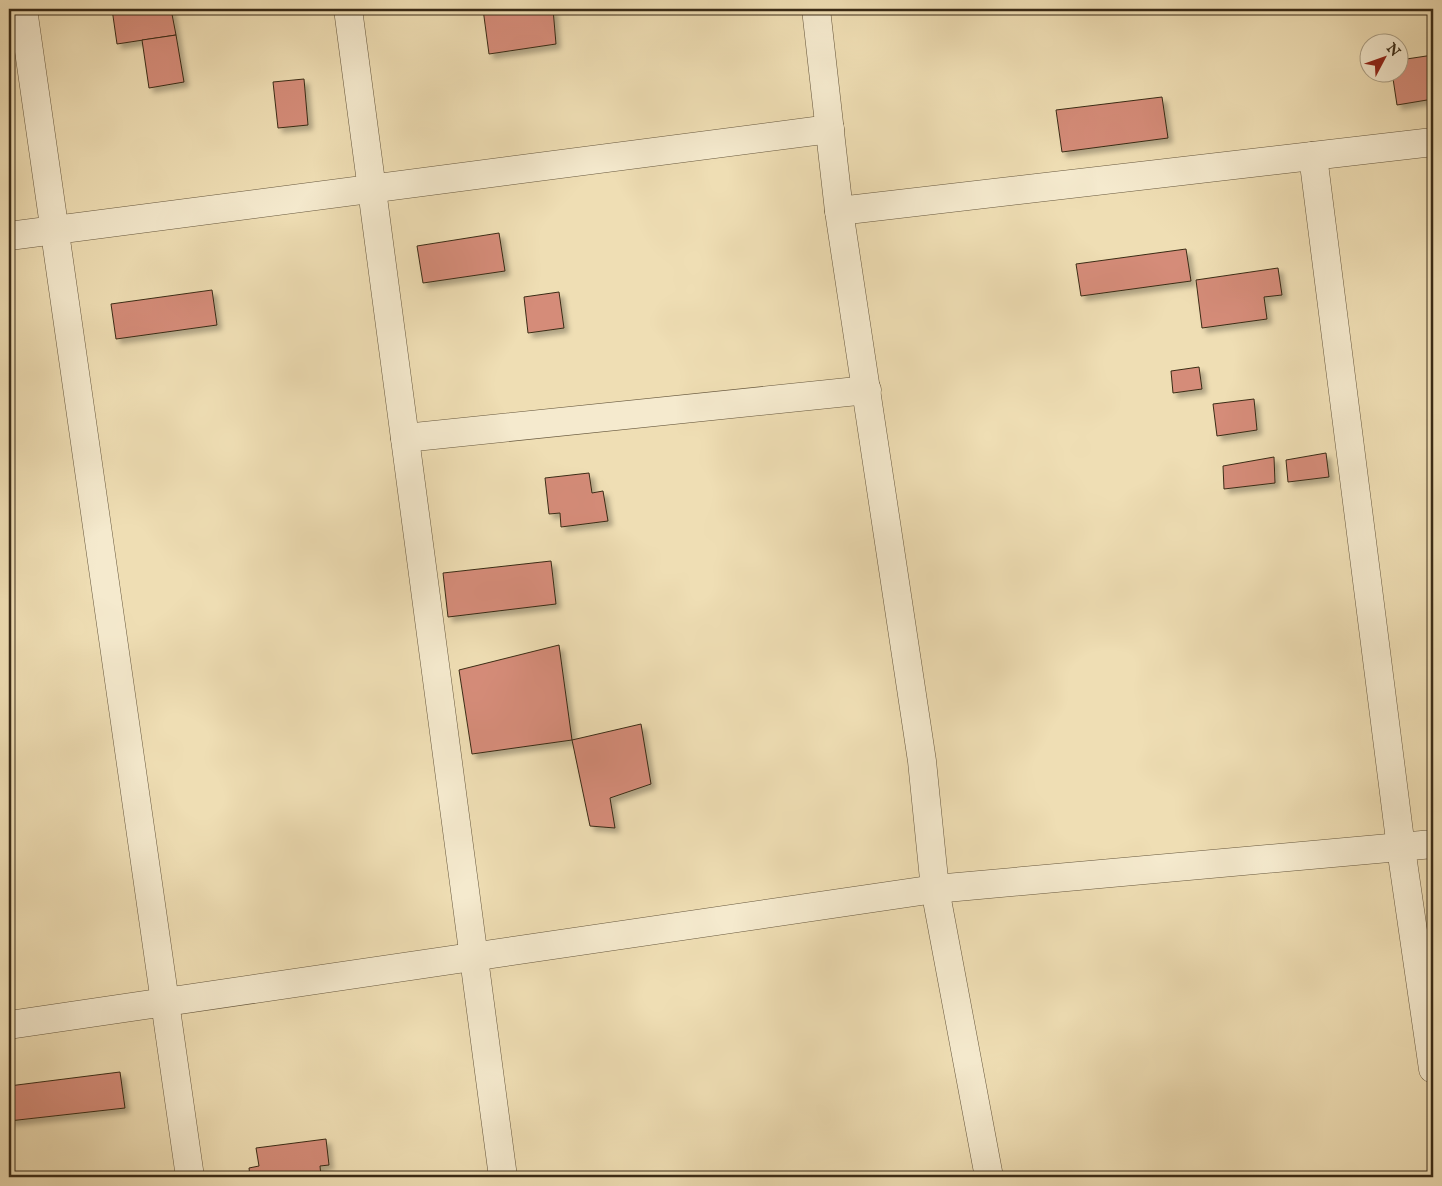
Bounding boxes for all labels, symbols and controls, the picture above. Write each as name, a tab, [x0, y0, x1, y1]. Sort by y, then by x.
north arrow	[1360, 32, 1410, 82]
text: N	[1382, 39, 1404, 61]

